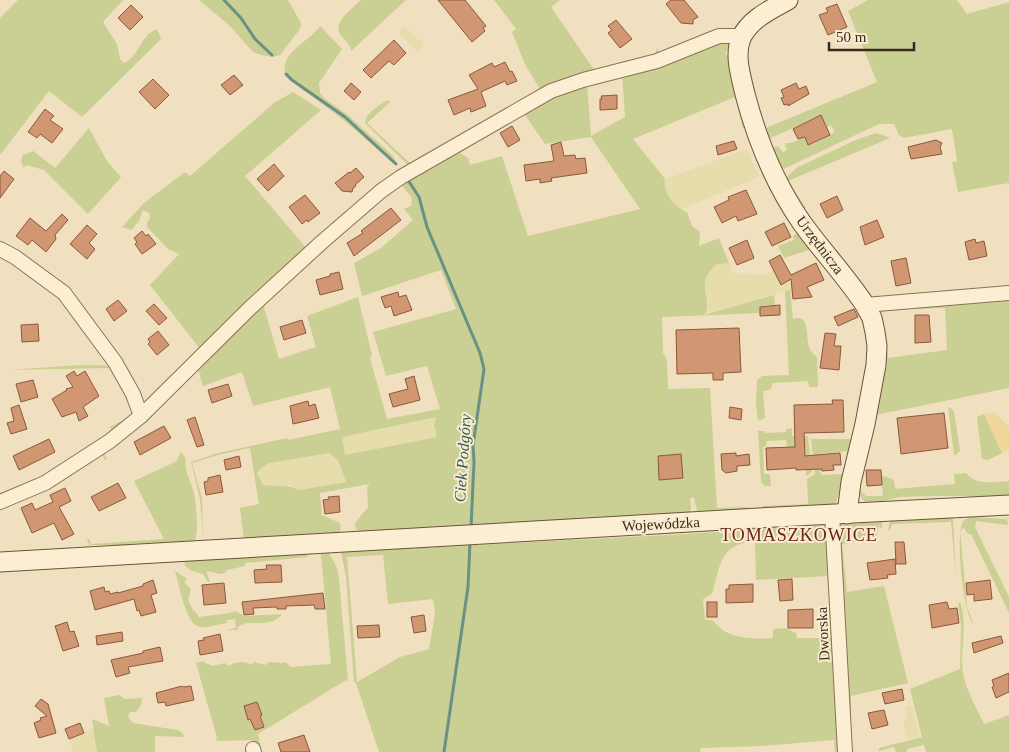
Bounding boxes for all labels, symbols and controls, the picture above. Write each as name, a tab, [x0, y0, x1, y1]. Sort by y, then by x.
scale bar	[829, 20, 914, 52]
text: 50 m	[836, 29, 867, 45]
street label: Urzędnicza	[793, 213, 847, 277]
water label: Ciek Podgóry	[451, 412, 475, 503]
street label: Wojewódzka	[622, 514, 701, 534]
district label: TOMASZKOWICE	[720, 525, 878, 545]
street label: Dworska	[814, 606, 832, 661]

